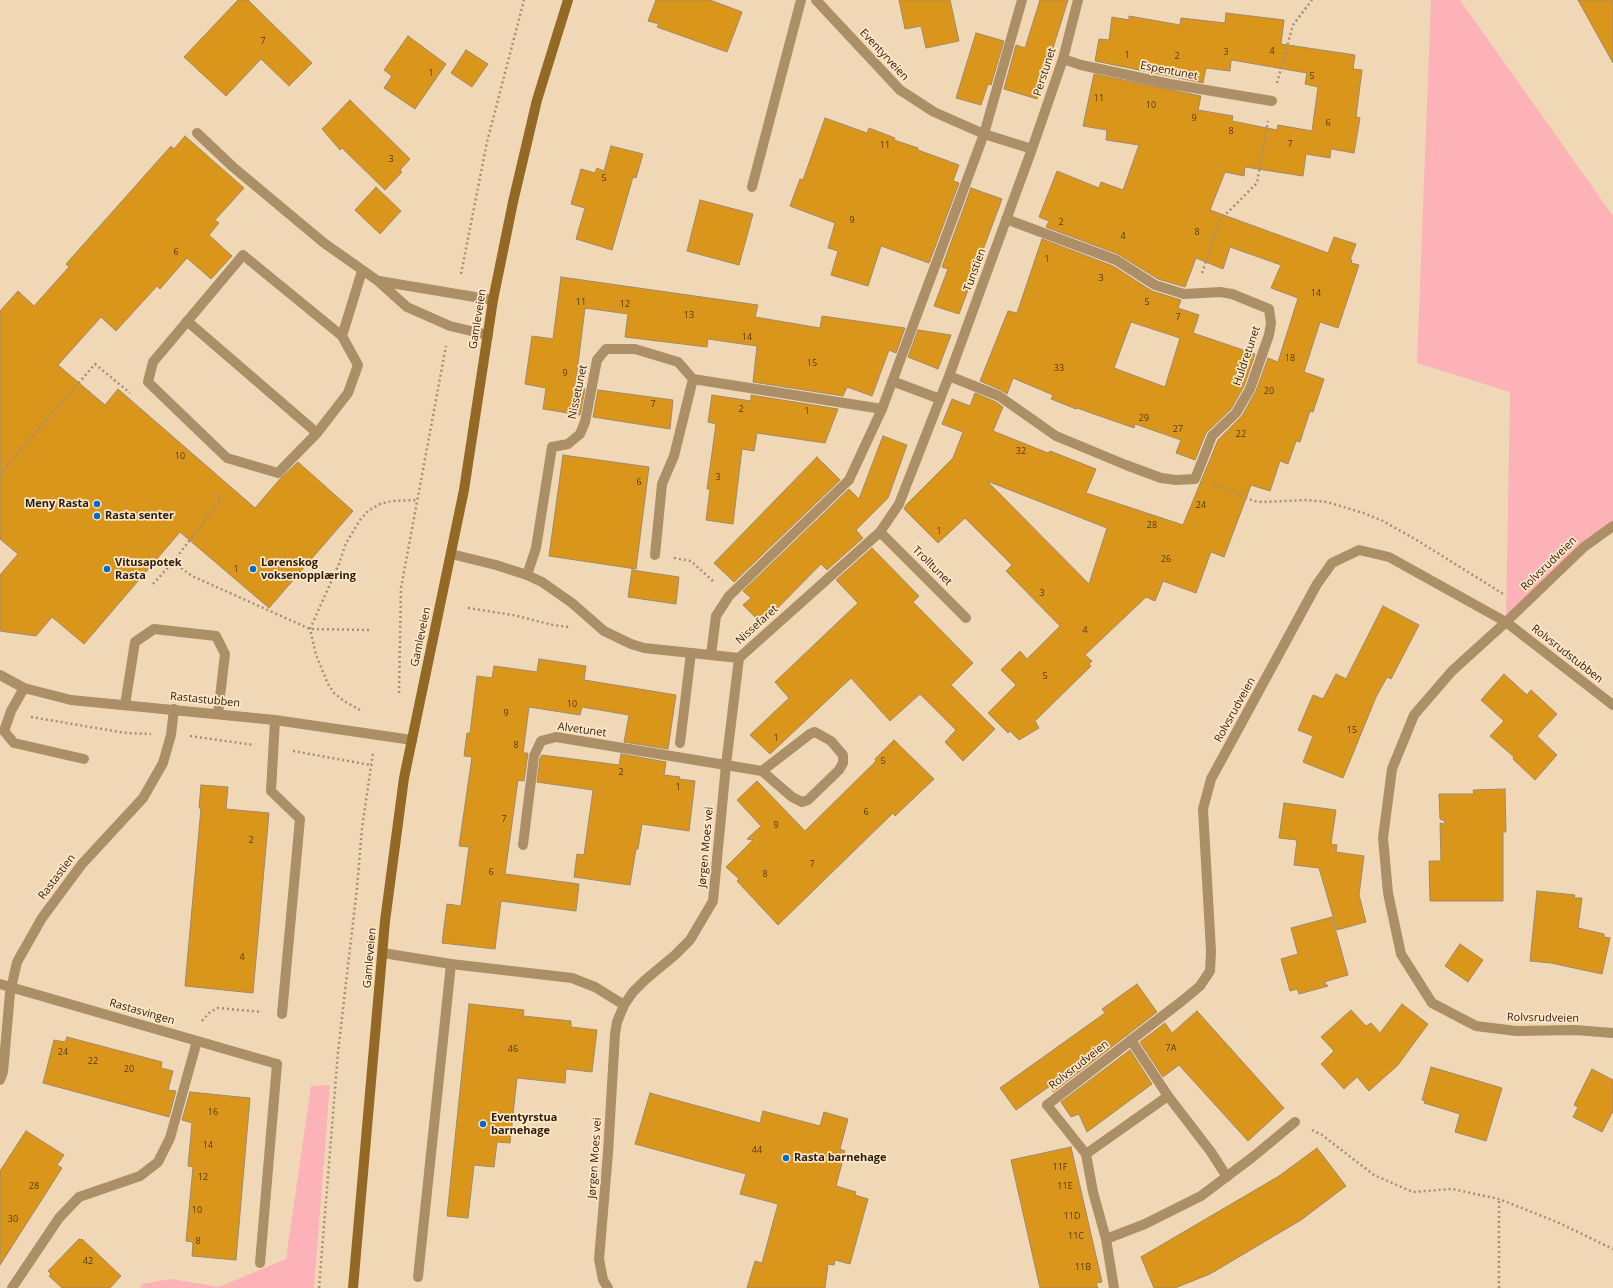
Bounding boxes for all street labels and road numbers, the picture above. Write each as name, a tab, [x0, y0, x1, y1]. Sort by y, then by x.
street label: Eventyrveien	[857, 26, 911, 84]
street label: Perstunet	[1031, 46, 1059, 98]
street label: Espentunet	[1139, 59, 1199, 83]
street label: Tunstien	[961, 247, 989, 293]
street label: Gamleveien	[467, 288, 489, 350]
street label: Huldretunet	[1231, 324, 1263, 388]
street label: Nissetunet	[566, 364, 590, 420]
street label: Rolvsrudveien	[1518, 534, 1580, 594]
street label: Trolltunet	[910, 544, 954, 588]
street label: Nissefaret	[733, 603, 781, 647]
street label: Gamleveien	[408, 606, 434, 668]
street label: Rolvsrudstubben	[1529, 622, 1605, 686]
street label: Rolvsrudveien	[1212, 675, 1258, 745]
street label: Rastastubben	[169, 690, 241, 710]
street label: Alvetunet	[557, 720, 607, 740]
street label: Jørgen Moes vei	[696, 806, 716, 888]
street label: Rastastien	[36, 852, 78, 902]
street label: Gamleveien	[361, 927, 379, 989]
street label: Rastasvingen	[108, 996, 176, 1028]
street label: Rolvsrudveien	[1507, 1011, 1579, 1025]
street label: Rolvsrudveien	[1046, 1038, 1112, 1092]
street label: Jørgen Moes vei	[586, 1117, 604, 1199]

